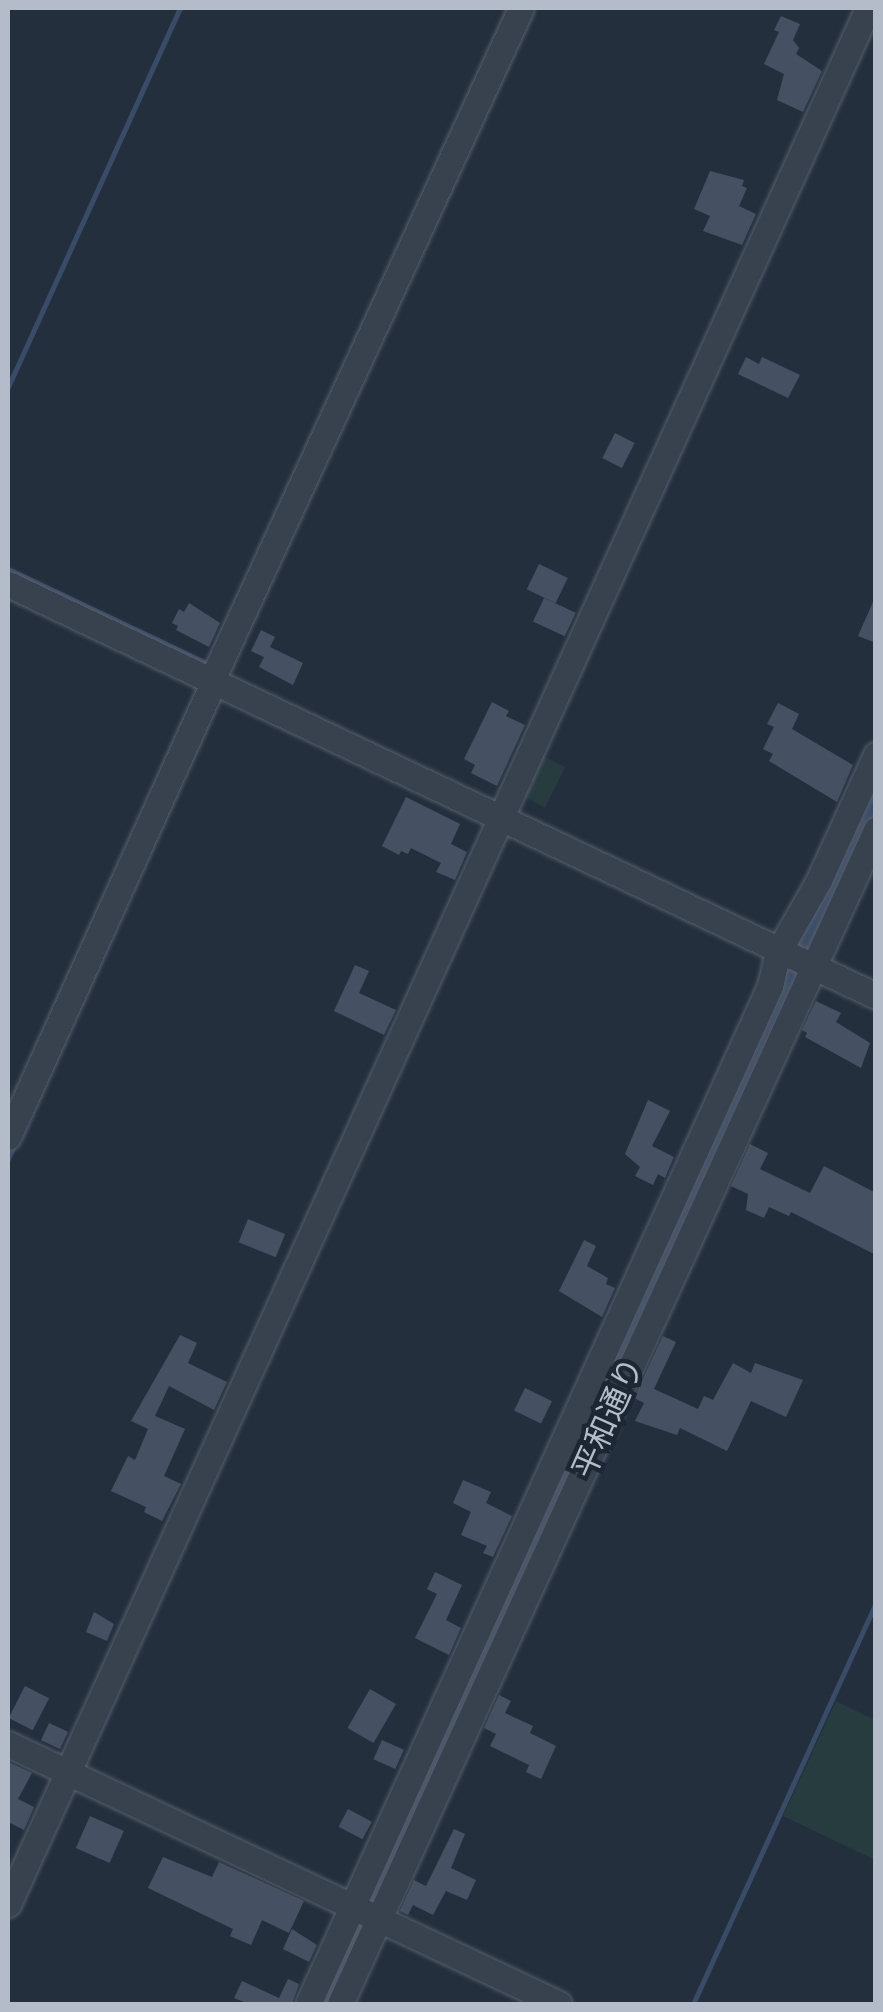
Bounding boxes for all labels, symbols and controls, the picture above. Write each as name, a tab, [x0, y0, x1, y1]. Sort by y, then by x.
street label: 平和通り	[564, 1352, 652, 1484]

